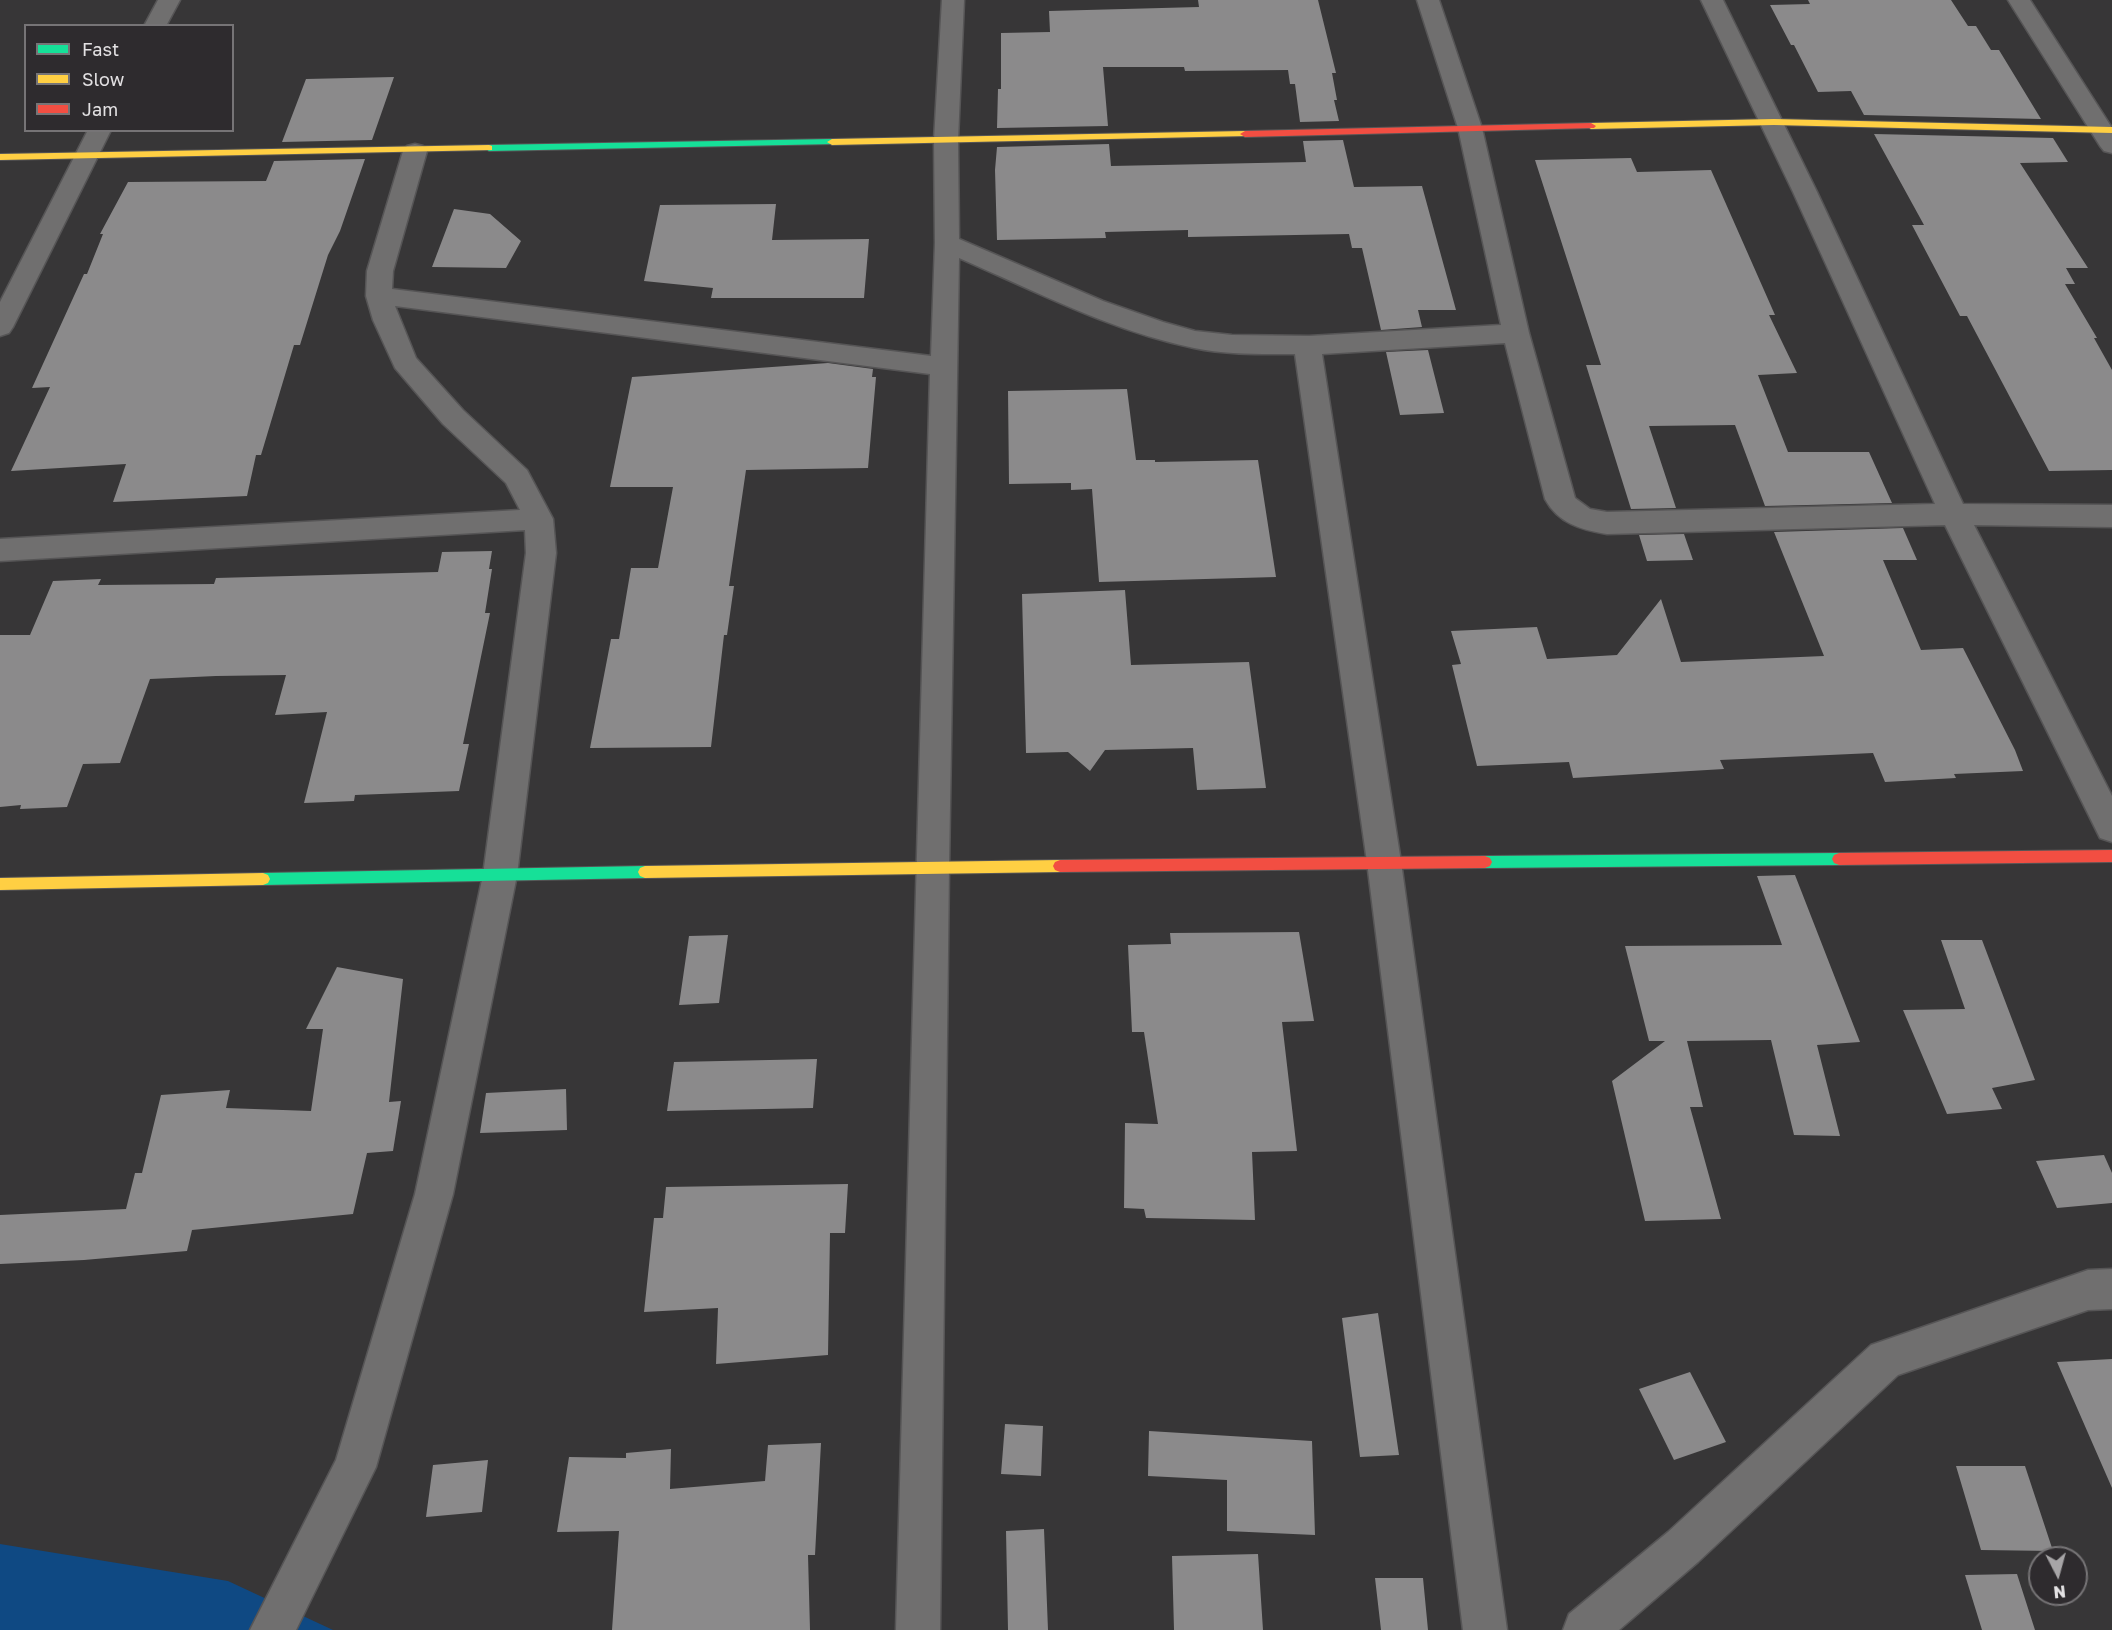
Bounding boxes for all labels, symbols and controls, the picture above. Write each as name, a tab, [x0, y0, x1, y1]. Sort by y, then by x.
legend	[24, 24, 234, 132]
text: Fast	[82, 38, 119, 60]
text: Slow	[82, 68, 124, 90]
text: Jam	[82, 98, 118, 120]
north arrow	[2028, 1546, 2088, 1606]
text: N	[2053, 1581, 2067, 1602]

